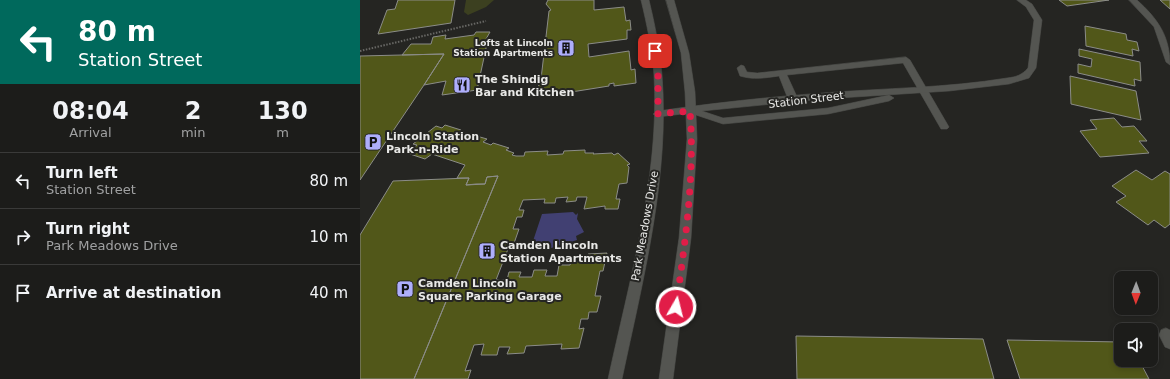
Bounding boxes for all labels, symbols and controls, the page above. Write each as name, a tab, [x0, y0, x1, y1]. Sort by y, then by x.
text: 80 m	[78, 15, 156, 48]
icon: left	[12, 16, 64, 68]
pin	[638, 34, 672, 68]
place label: Lofts at Lincoln Station Apartments	[453, 38, 553, 58]
building icon: Lofts at Lincoln Station Apartments	[556, 38, 576, 58]
icon: arrive	[644, 40, 666, 62]
text: Station Street	[78, 49, 202, 70]
place label: The Shindig Bar and Kitchen	[475, 73, 574, 99]
restaurant icon: The Shindig Bar and Kitchen	[452, 75, 472, 95]
street label: Station Street	[767, 89, 845, 111]
text: 08:04	[52, 97, 129, 125]
text: 2	[185, 97, 201, 125]
text: 130	[258, 97, 308, 125]
text: Arrival	[69, 125, 112, 140]
text: min	[181, 125, 205, 140]
text: m	[276, 125, 289, 140]
place label: Lincoln Station Park-n-Ride	[386, 130, 479, 156]
parking icon: Lincoln Station Park-n-Ride	[363, 132, 383, 152]
text: Turn left	[46, 164, 118, 182]
icon: left	[12, 170, 34, 192]
street label: Park Meadows Drive	[629, 170, 661, 282]
text: 80 m	[310, 172, 348, 190]
text: Station Street	[46, 182, 136, 197]
text: Turn right	[46, 220, 130, 238]
icon: right	[12, 226, 34, 248]
text: 10 m	[310, 228, 348, 246]
text: Park Meadows Drive	[46, 238, 178, 253]
place label: Camden Lincoln Station Apartments	[500, 239, 622, 265]
building icon: Camden Lincoln Station Apartments	[477, 241, 497, 261]
north arrow	[1114, 271, 1158, 315]
map controls	[1114, 271, 1158, 367]
place label: Camden Lincoln Square Parking Garage	[418, 277, 562, 303]
parking icon: Camden Lincoln Square Parking Garage	[395, 279, 415, 299]
icon: arrive	[12, 282, 34, 304]
text: Arrive at destination	[46, 284, 221, 302]
text: 40 m	[310, 284, 348, 302]
position arrow	[655, 286, 697, 328]
button: sound	[1114, 323, 1158, 367]

